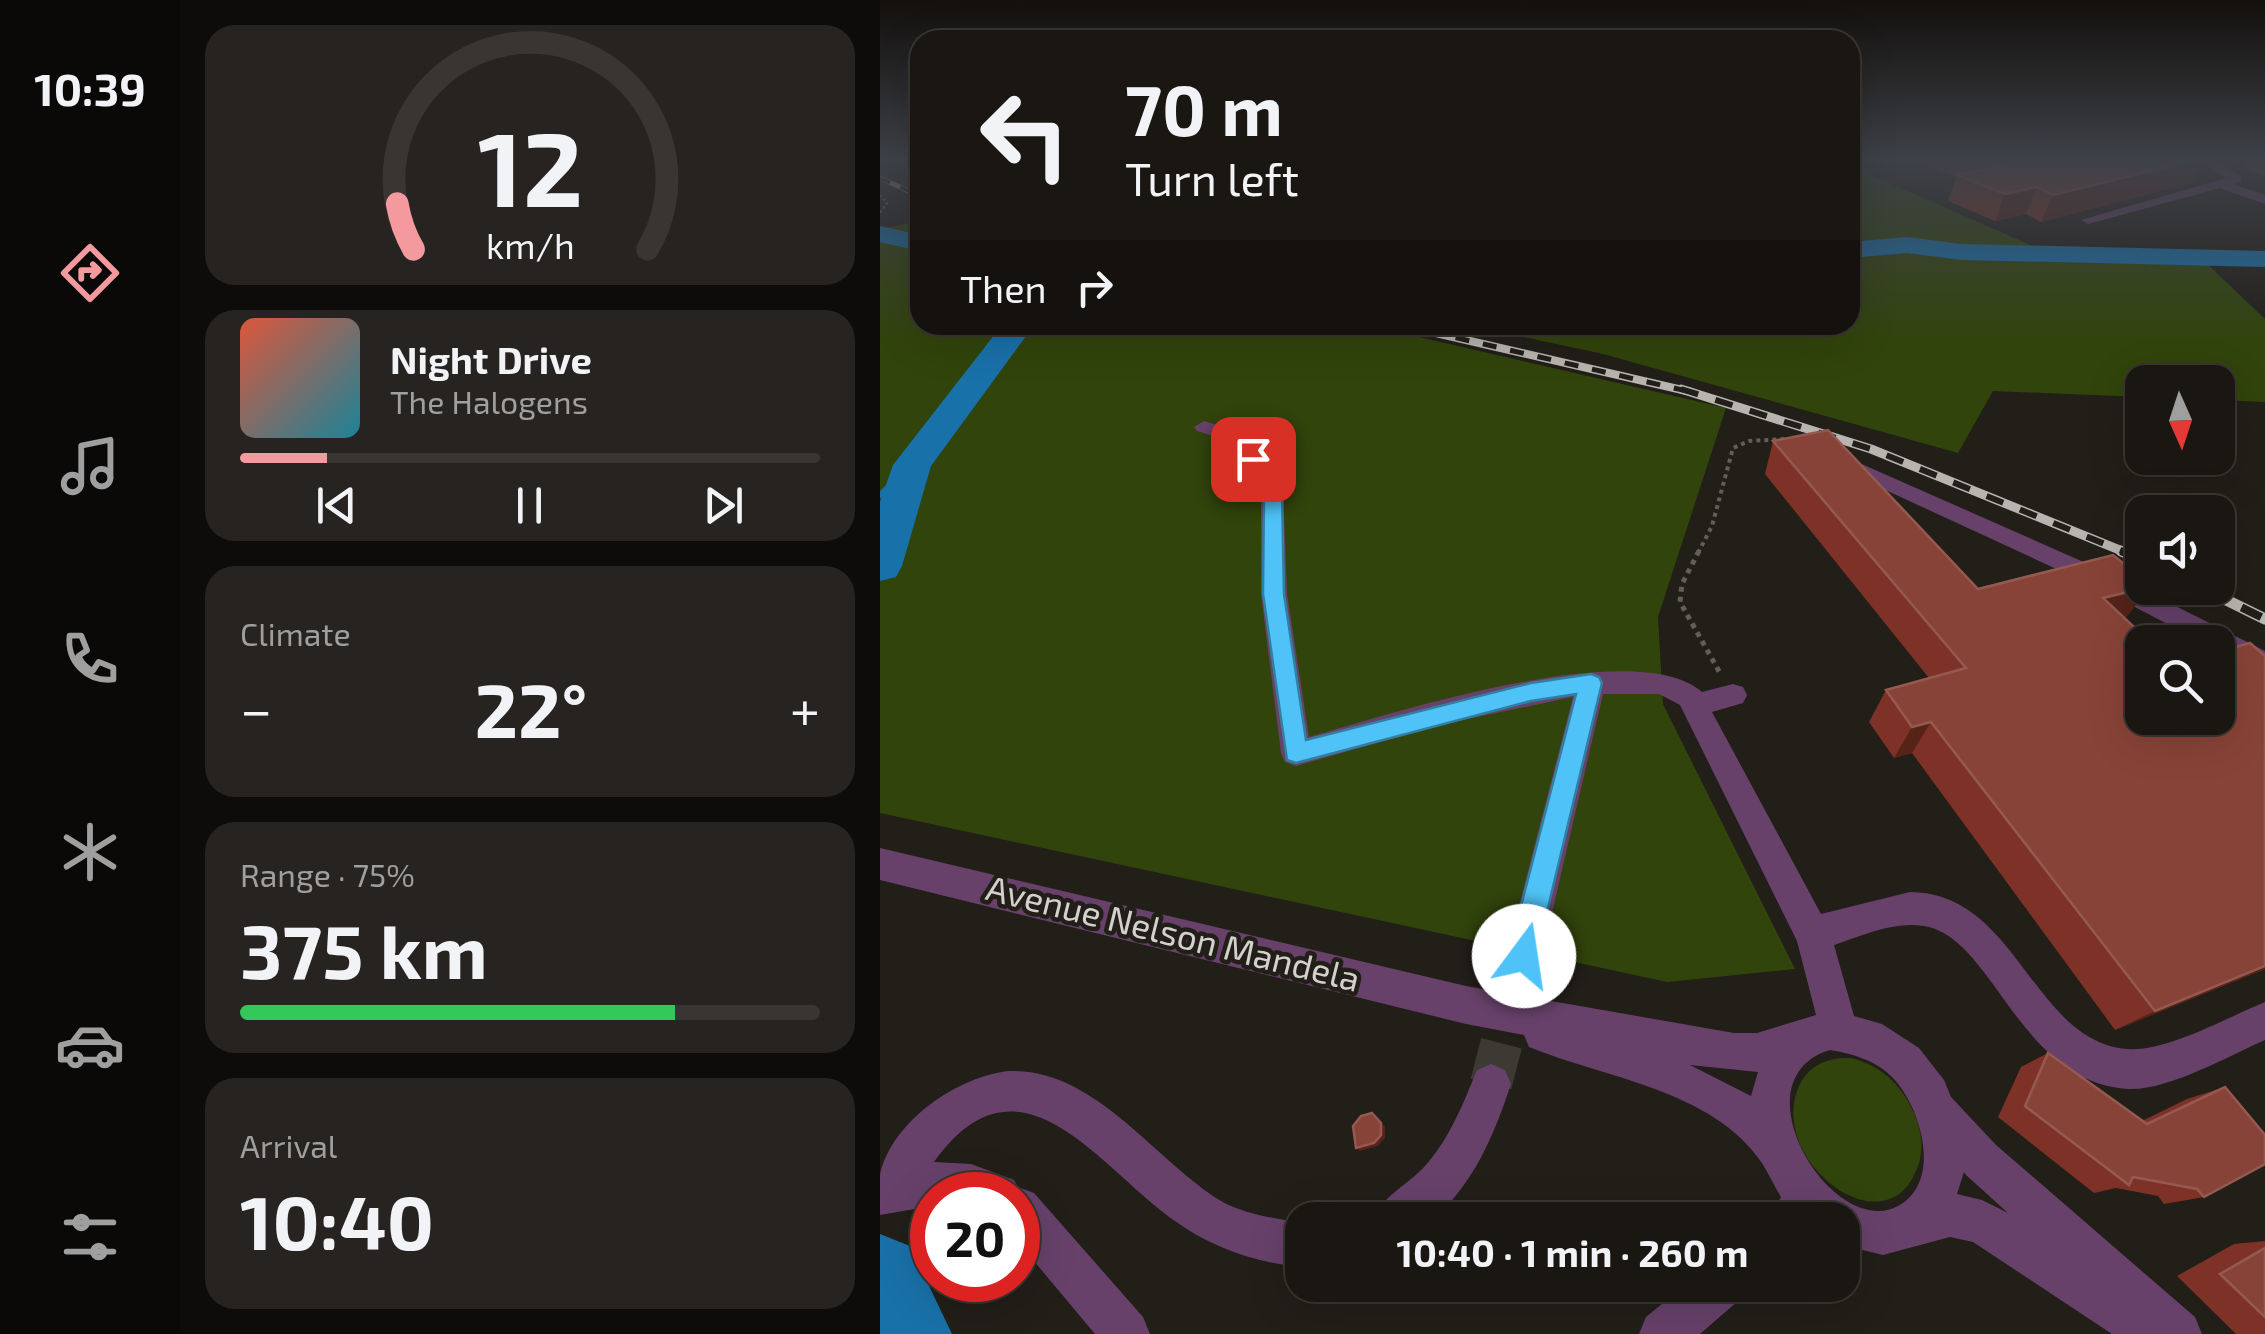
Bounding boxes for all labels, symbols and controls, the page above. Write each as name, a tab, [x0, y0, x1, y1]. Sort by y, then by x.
text: 10:39	[34, 61, 146, 115]
text: 70 m	[1125, 66, 1283, 150]
icon: left	[960, 70, 1090, 200]
text: 12	[477, 103, 583, 228]
text: Turn left	[1125, 151, 1299, 205]
text: km/h	[486, 223, 574, 266]
icon: directions	[55, 238, 125, 308]
icon: right	[1067, 260, 1122, 315]
text: Then	[960, 265, 1047, 311]
text: Night Drive	[390, 336, 592, 382]
north arrow	[2125, 365, 2235, 475]
map controls	[2125, 365, 2235, 735]
text: The Halogens	[390, 382, 588, 420]
pin	[1211, 417, 1296, 502]
icon: music	[55, 431, 125, 501]
icon: arrive	[1226, 432, 1281, 487]
icon: previous	[309, 478, 364, 533]
icon: pause	[502, 478, 557, 533]
icon: next	[696, 478, 751, 533]
button: sound	[2125, 495, 2235, 605]
text: Climate	[240, 614, 351, 652]
icon: phone	[55, 624, 125, 694]
button: search	[2125, 625, 2235, 735]
text: 22°	[474, 663, 587, 753]
text: −	[240, 675, 272, 741]
text: +	[790, 675, 820, 741]
icon: climate	[55, 817, 125, 887]
text: Range · 75%	[240, 855, 415, 893]
street label: Avenue Nelson Mandela	[982, 865, 1365, 999]
text: 375 km	[240, 904, 488, 994]
position arrow	[1472, 904, 1576, 1008]
icon: car	[55, 1010, 125, 1080]
text: Arrival	[240, 1126, 337, 1164]
speed limit sign: 20	[910, 1172, 1040, 1302]
text: 10:40	[240, 1175, 434, 1265]
icon: filters	[55, 1202, 125, 1272]
text: 10:40 · 1 min · 260 m	[1397, 1229, 1748, 1275]

